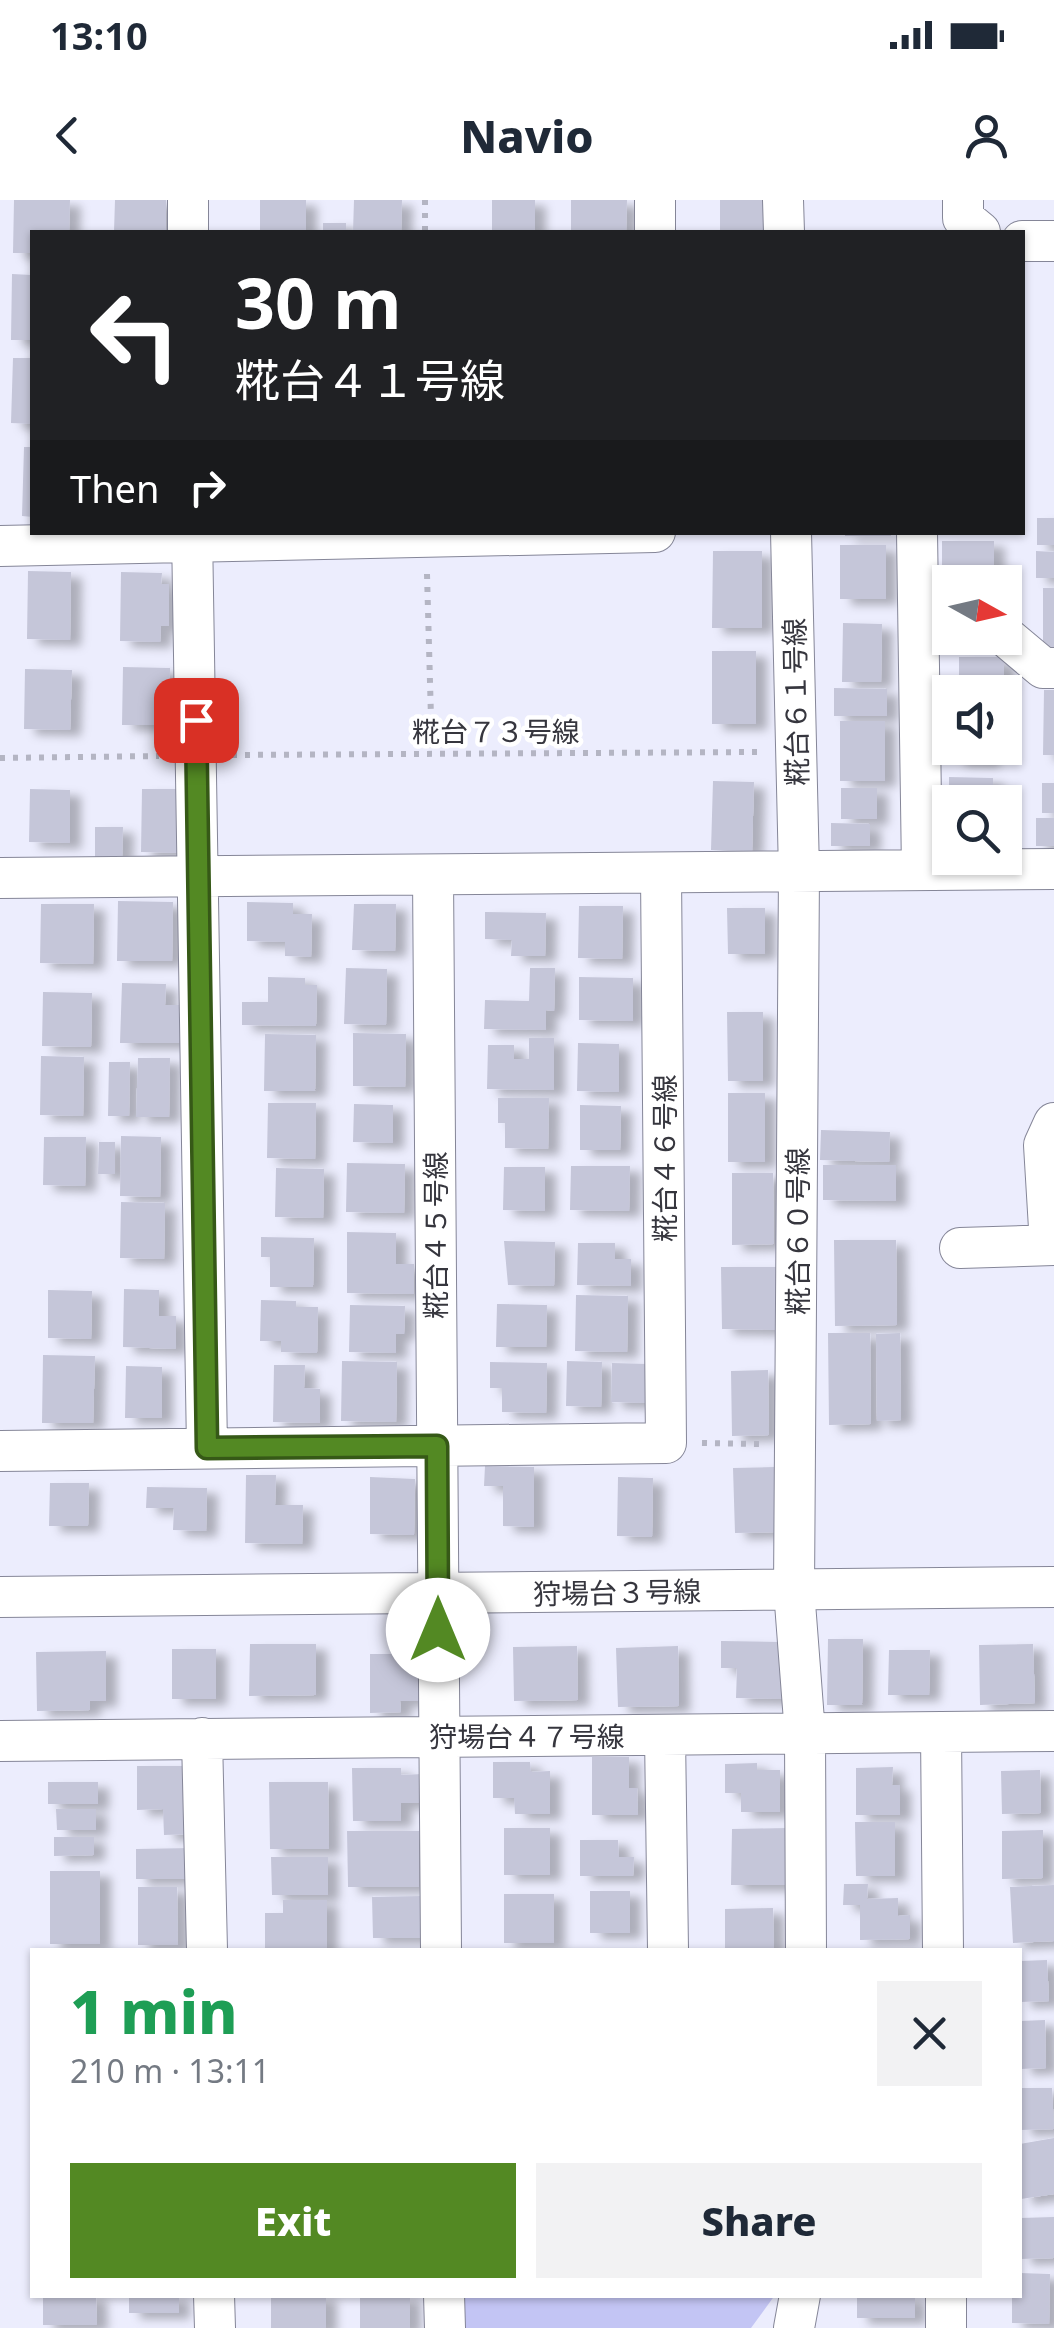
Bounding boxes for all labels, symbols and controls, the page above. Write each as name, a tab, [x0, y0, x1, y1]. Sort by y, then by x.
text: 13:10	[50, 9, 148, 61]
text: Navio	[460, 105, 594, 166]
icon: back	[40, 108, 95, 163]
icon: person	[959, 108, 1014, 163]
text: 30 m	[235, 254, 402, 350]
icon: left	[70, 270, 200, 400]
text: 糀台４１号線	[235, 349, 505, 410]
icon: right	[180, 460, 235, 515]
text: Then	[70, 462, 160, 514]
north arrow	[932, 565, 1022, 655]
map controls	[932, 565, 1022, 875]
street label: 糀台６１号線	[775, 618, 815, 786]
button: sound	[932, 675, 1022, 765]
pin	[154, 678, 239, 763]
icon: arrive	[169, 693, 224, 748]
street label: 糀台７３号線	[412, 712, 580, 750]
button: search	[932, 785, 1022, 875]
street label: 糀台４６号線	[645, 1074, 683, 1242]
street label: 糀台６０号線	[778, 1147, 816, 1315]
street label: 糀台４５号線	[416, 1151, 454, 1319]
street label: 狩場台３号線	[533, 1572, 701, 1612]
position arrow	[386, 1578, 490, 1682]
street label: 狩場台４７号線	[429, 1717, 625, 1755]
text: 1 min	[70, 1970, 238, 2052]
button: close	[877, 1981, 982, 2086]
text: 210 m · 13:11	[70, 2049, 270, 2092]
button: Exit	[70, 2163, 516, 2278]
button: Share	[536, 2163, 982, 2278]

